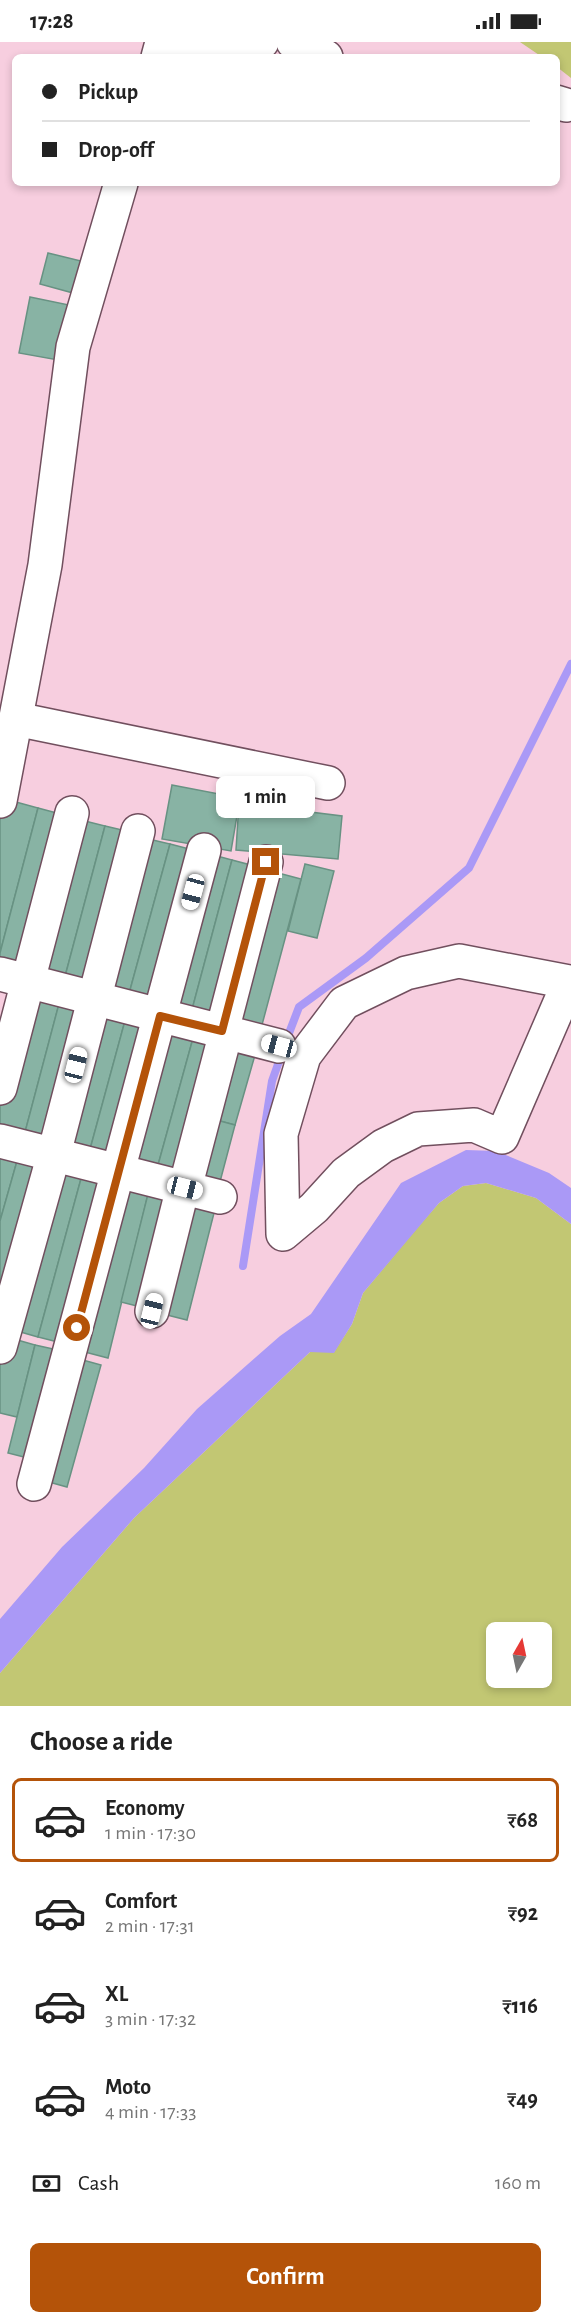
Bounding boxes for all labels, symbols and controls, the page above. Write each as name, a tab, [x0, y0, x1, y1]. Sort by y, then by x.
text: 17:28	[30, 10, 74, 32]
text: Pickup	[78, 81, 138, 103]
text: Drop-off	[78, 139, 154, 161]
callout: 1 min	[216, 775, 316, 817]
text: 1 min	[244, 787, 287, 807]
route end	[252, 848, 279, 875]
car	[180, 872, 206, 912]
car	[259, 1033, 299, 1059]
car	[63, 1045, 89, 1085]
car	[165, 1175, 205, 1201]
car	[139, 1291, 165, 1331]
route start	[63, 1314, 90, 1341]
north arrow	[486, 1622, 552, 1688]
map controls	[486, 1622, 552, 1688]
text: Choose a ride	[30, 1728, 173, 1755]
icon: car	[33, 1793, 87, 1847]
text: Economy	[105, 1797, 185, 1819]
text: ₹68	[507, 1809, 538, 1831]
text: 1 min · 17:30	[105, 1823, 196, 1843]
icon: car	[33, 1886, 87, 1940]
text: Comfort	[105, 1890, 177, 1912]
text: ₹92	[508, 1902, 538, 1924]
text: 2 min · 17:31	[105, 1916, 195, 1936]
icon: car	[33, 1979, 87, 2033]
text: XL	[105, 1983, 128, 2005]
text: ₹116	[502, 1995, 538, 2017]
text: 3 min · 17:32	[105, 2009, 196, 2029]
icon: car	[33, 2072, 87, 2126]
text: Moto	[105, 2076, 151, 2098]
text: ₹49	[507, 2088, 538, 2110]
text: 4 min · 17:33	[105, 2102, 197, 2122]
icon: cash	[30, 2167, 63, 2200]
text: Cash	[78, 2172, 119, 2194]
text: 160 m	[495, 2173, 541, 2193]
button: Confirm	[30, 2243, 541, 2312]

